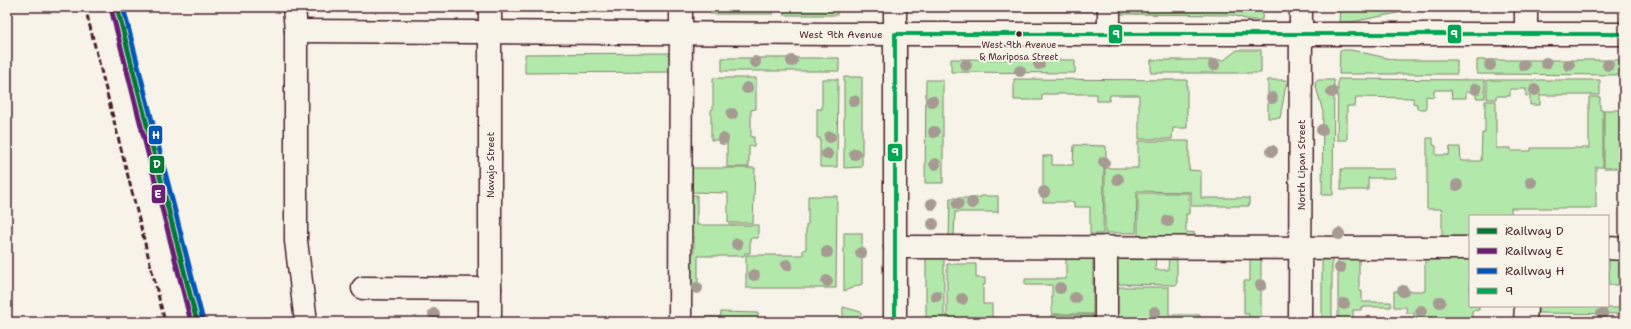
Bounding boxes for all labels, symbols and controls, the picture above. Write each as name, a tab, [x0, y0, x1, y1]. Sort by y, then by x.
line badge: 9	[1108, 24, 1123, 44]
line badge: 9	[1447, 24, 1462, 44]
text: 9	[1112, 27, 1120, 42]
text: 9	[1450, 27, 1458, 42]
street label: West 9th Avenue	[799, 28, 883, 41]
marker: West 9th Avenue & Mariposa Street	[1014, 29, 1024, 39]
place label: West 9th Avenue & Mariposa Street	[979, 39, 1059, 63]
street label: North Lipan Street	[1295, 120, 1308, 210]
line badge: H	[148, 125, 163, 145]
text: H	[152, 128, 160, 143]
street label: Navajo Street	[484, 132, 497, 198]
line badge: 9	[887, 143, 903, 162]
text: 9	[891, 145, 899, 160]
line badge: D	[149, 155, 165, 174]
text: D	[153, 157, 161, 172]
line badge: E	[151, 184, 166, 204]
text: E	[154, 187, 162, 202]
legend	[1469, 215, 1609, 307]
text: Railway D	[1505, 223, 1564, 239]
text: Railway E	[1505, 243, 1563, 259]
text: Railway H	[1505, 263, 1565, 279]
text: 9	[1505, 283, 1513, 299]

